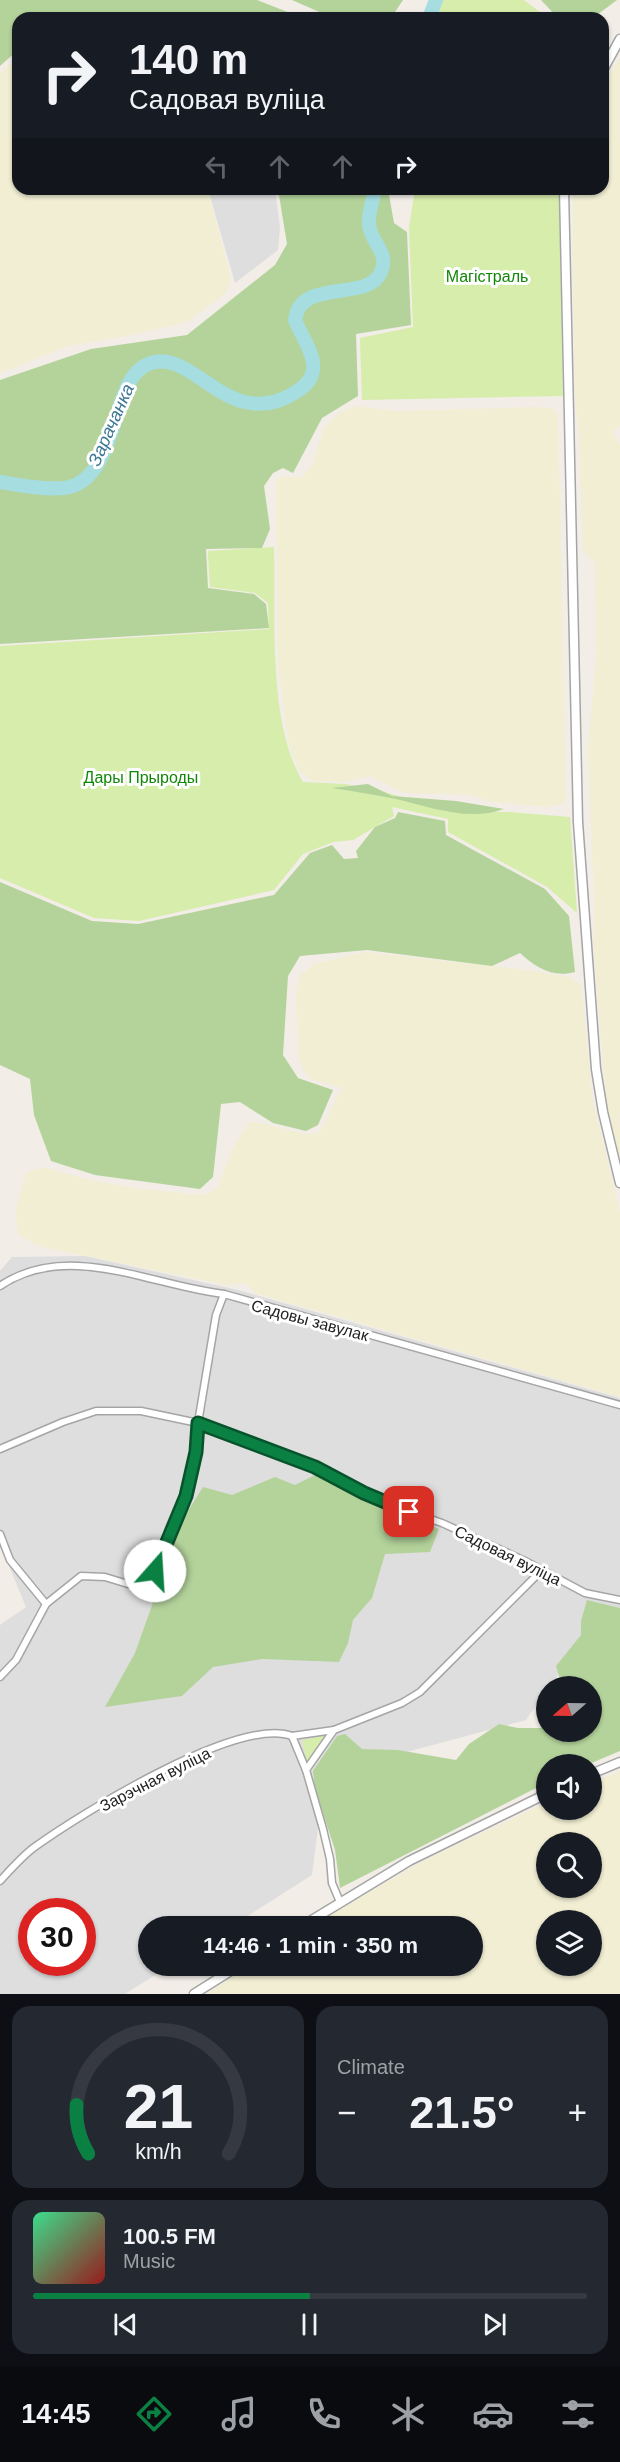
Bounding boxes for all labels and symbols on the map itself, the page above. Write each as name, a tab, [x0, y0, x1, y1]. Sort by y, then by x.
park label: Магістраль	[446, 268, 528, 285]
water label: Зарачанка	[84, 381, 138, 469]
park label: Дары Прыроды	[84, 769, 198, 786]
street label: Садовы завулак	[249, 1297, 371, 1345]
pin	[383, 1486, 434, 1537]
street label: Садовая вуліца	[452, 1522, 564, 1589]
position arrow	[123, 1539, 187, 1603]
north arrow	[536, 1676, 602, 1742]
street label: Зарэчная вуліца	[97, 1744, 213, 1815]
speed limit sign: 30	[18, 1898, 96, 1976]

